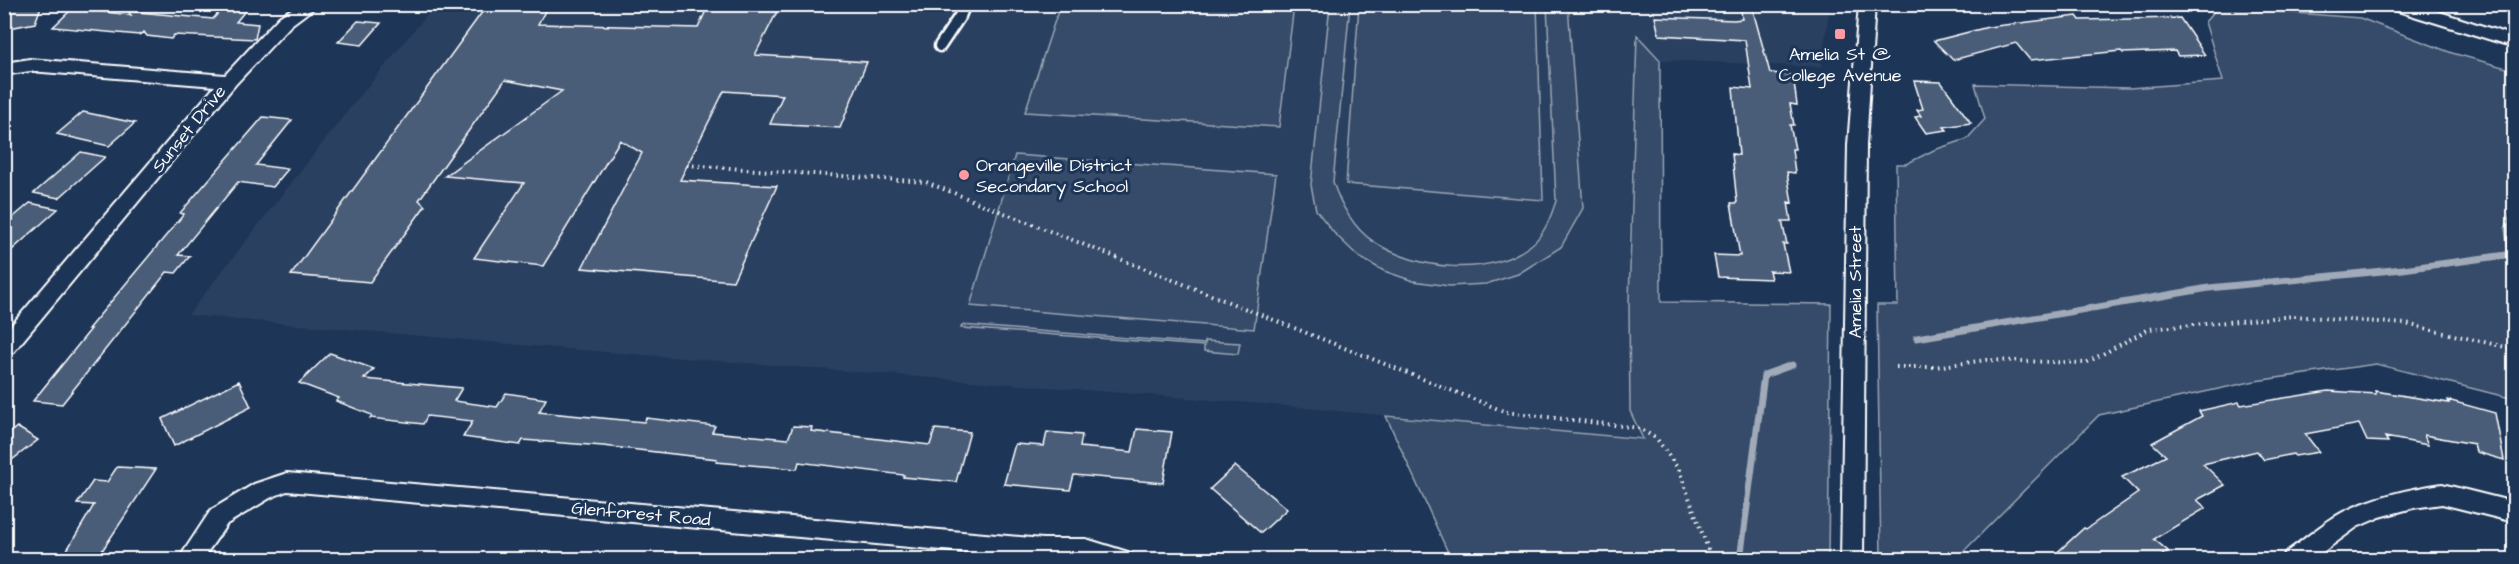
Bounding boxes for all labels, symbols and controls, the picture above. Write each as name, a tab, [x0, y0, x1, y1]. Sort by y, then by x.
marker: Amelia St @ College Avenue	[1833, 27, 1847, 41]
place label: Amelia St @ College Avenue	[1779, 42, 1902, 89]
street label: Sunset Drive	[146, 80, 232, 178]
place label: Orangeville District Secondary School	[976, 153, 1133, 200]
marker: Orangeville District Secondary School	[957, 168, 971, 182]
street label: Amelia Street	[1843, 225, 1868, 338]
street label: Glenforest Road	[570, 495, 712, 533]

